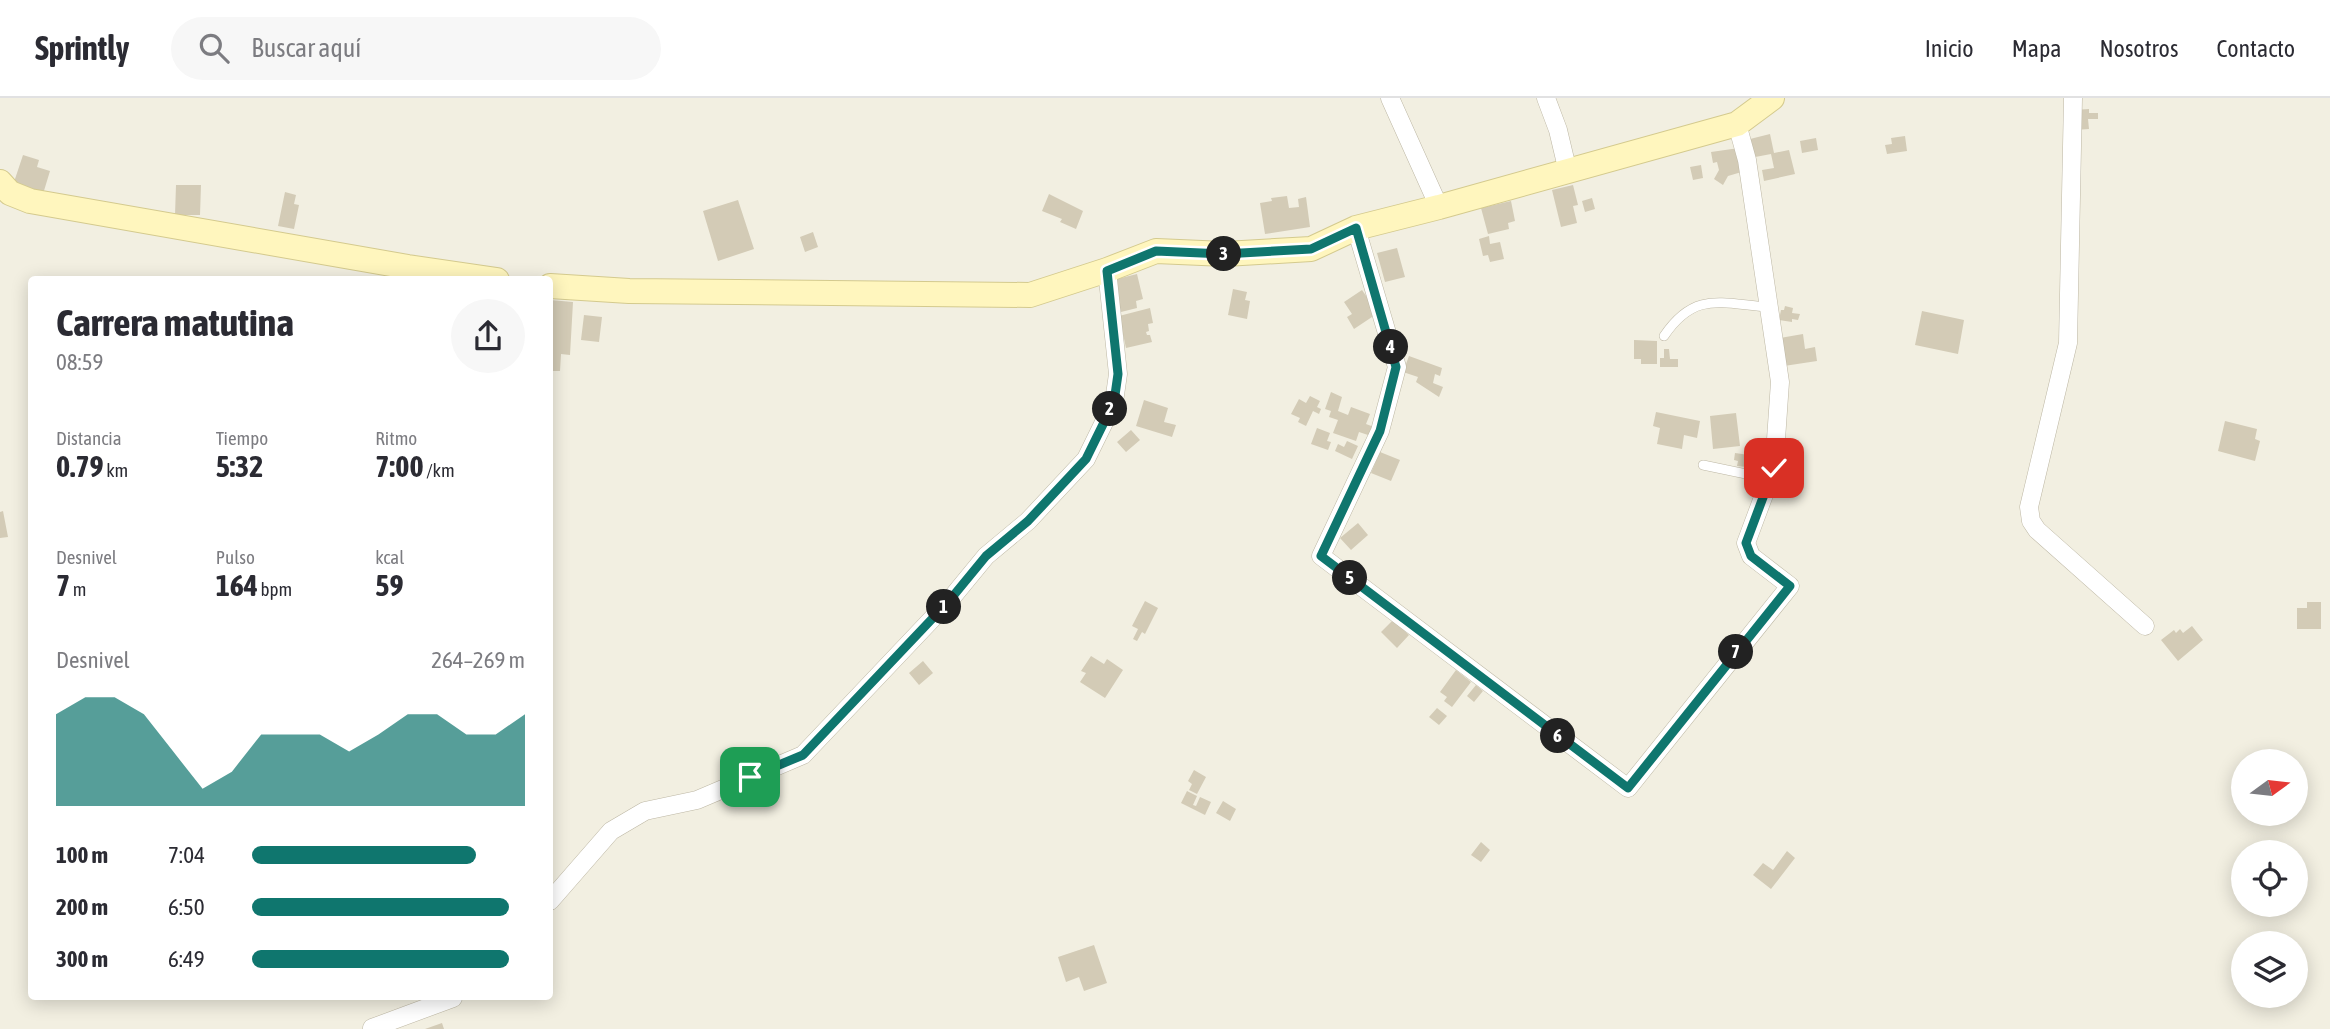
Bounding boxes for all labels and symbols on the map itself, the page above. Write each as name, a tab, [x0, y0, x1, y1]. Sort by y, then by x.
pin: 3	[1206, 236, 1242, 272]
pin: 4	[1374, 330, 1408, 364]
pin: 2	[1092, 392, 1128, 426]
pin	[1744, 438, 1804, 498]
pin: 5	[1332, 560, 1368, 596]
pin: 1	[926, 589, 962, 624]
pin: 7	[1718, 634, 1754, 670]
pin: 6	[1540, 718, 1576, 754]
pin	[720, 747, 780, 807]
north arrow	[2231, 749, 2308, 826]

